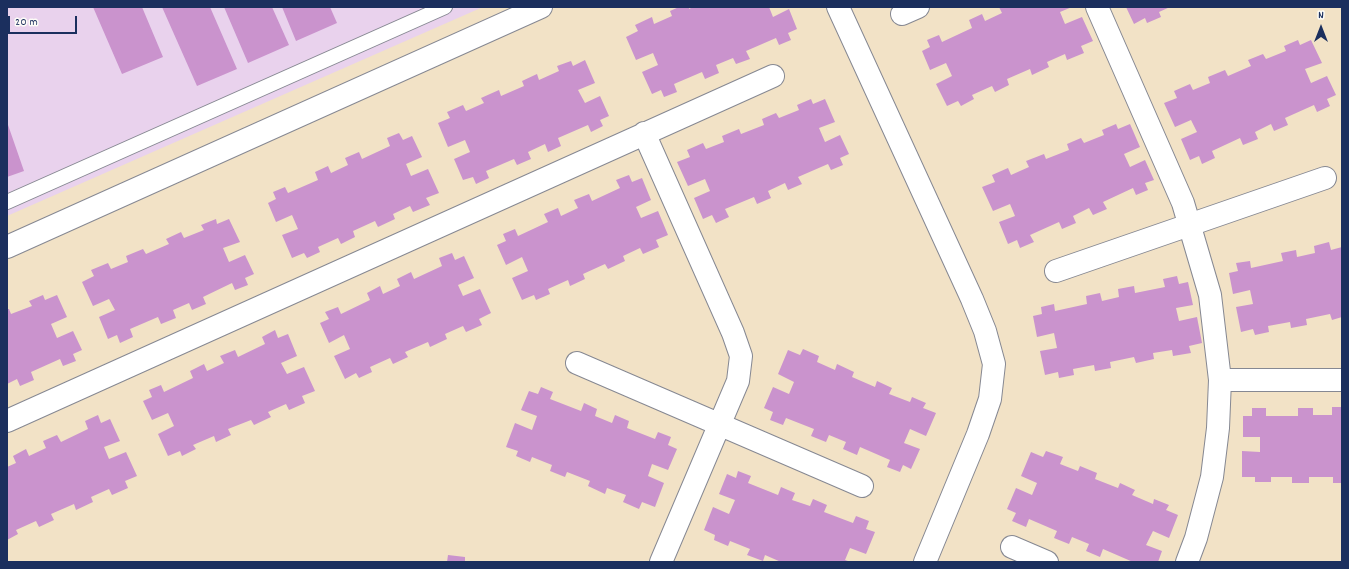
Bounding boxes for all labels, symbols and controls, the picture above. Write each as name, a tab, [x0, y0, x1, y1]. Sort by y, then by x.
scale bar	[10, 8, 79, 34]
north arrow	[1301, 8, 1341, 48]
text: N	[1318, 8, 1324, 24]
text: 20 m	[15, 14, 38, 31]

